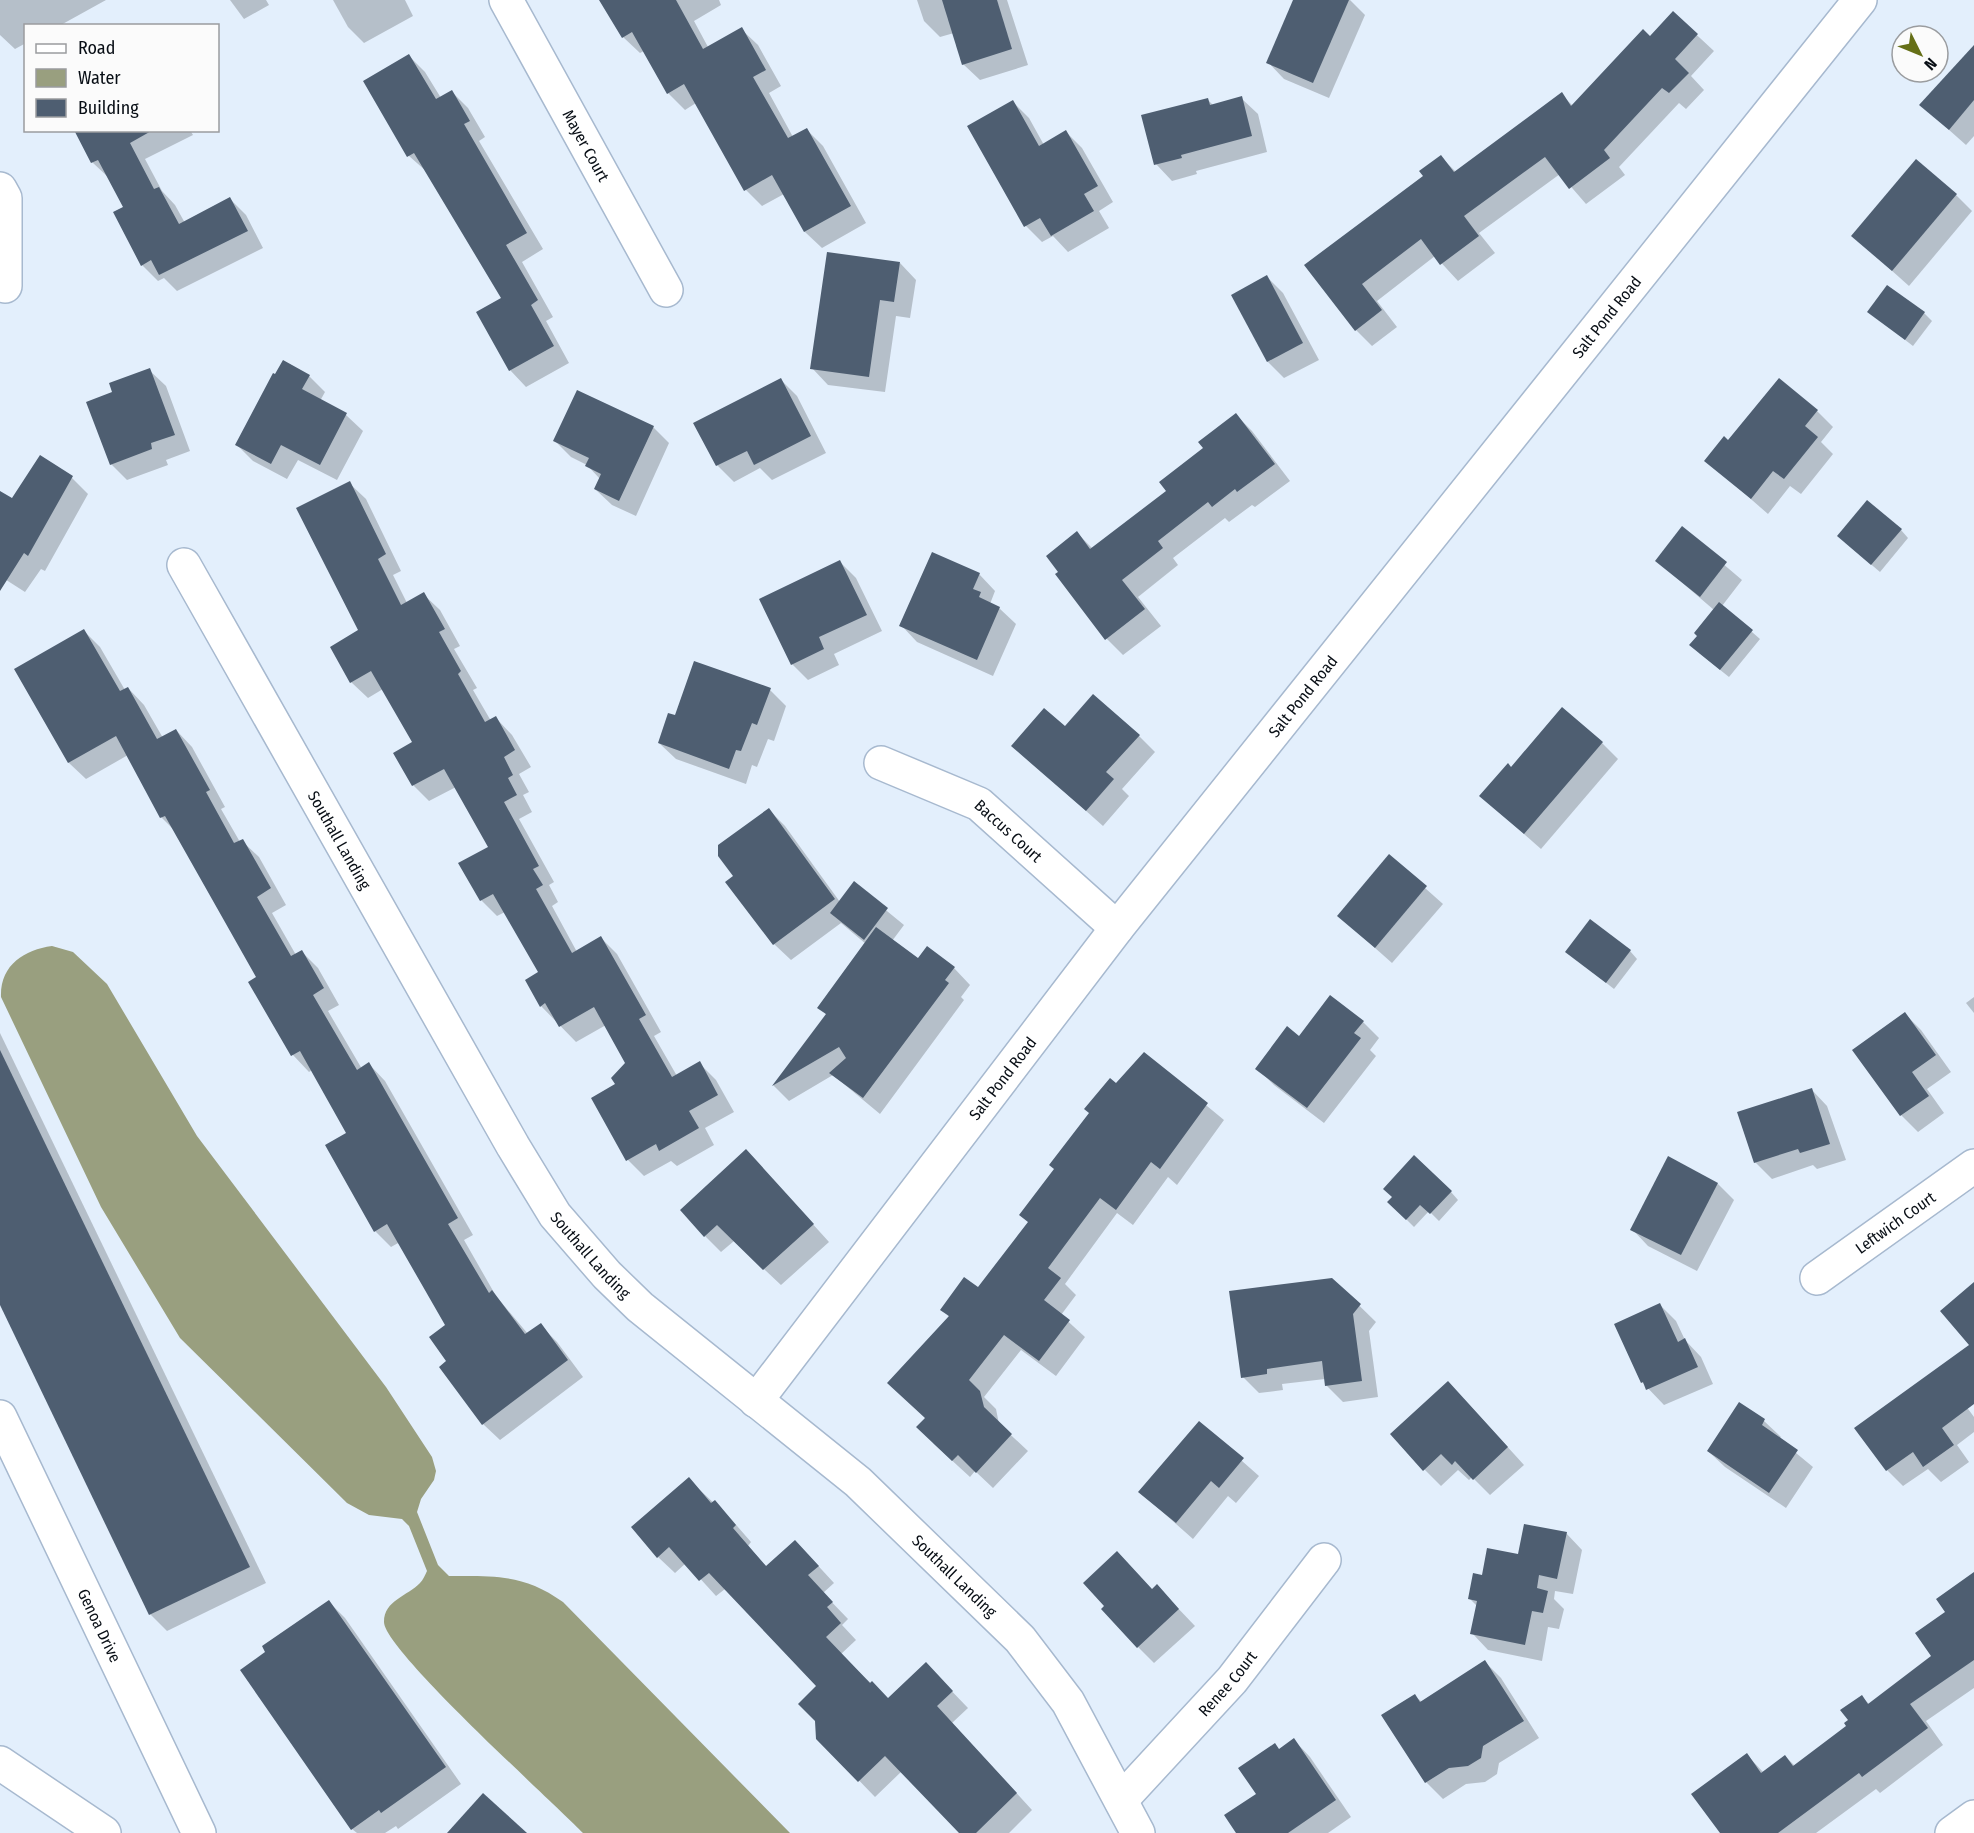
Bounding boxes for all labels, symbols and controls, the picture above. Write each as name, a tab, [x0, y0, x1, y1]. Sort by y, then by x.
legend	[24, 24, 219, 132]
north arrow	[1890, 24, 1950, 84]
text: Road	[78, 37, 115, 59]
text: N	[1920, 54, 1941, 74]
text: Water	[78, 67, 121, 89]
text: Building	[78, 97, 139, 119]
street label: Mayer Court	[559, 106, 614, 185]
street label: Salt Pond Road	[1568, 272, 1645, 361]
street label: Salt Pond Road	[1264, 652, 1341, 741]
street label: Southall Landing	[304, 787, 375, 893]
street label: Baccus Court	[971, 795, 1047, 866]
street label: Salt Pond Road	[965, 1033, 1040, 1123]
street label: Leftwich Court	[1851, 1187, 1939, 1257]
street label: Southall Landing	[547, 1208, 635, 1302]
street label: Southall Landing	[908, 1531, 1001, 1621]
street label: Genoa Drive	[74, 1586, 125, 1665]
street label: Renee Court	[1194, 1646, 1261, 1720]

